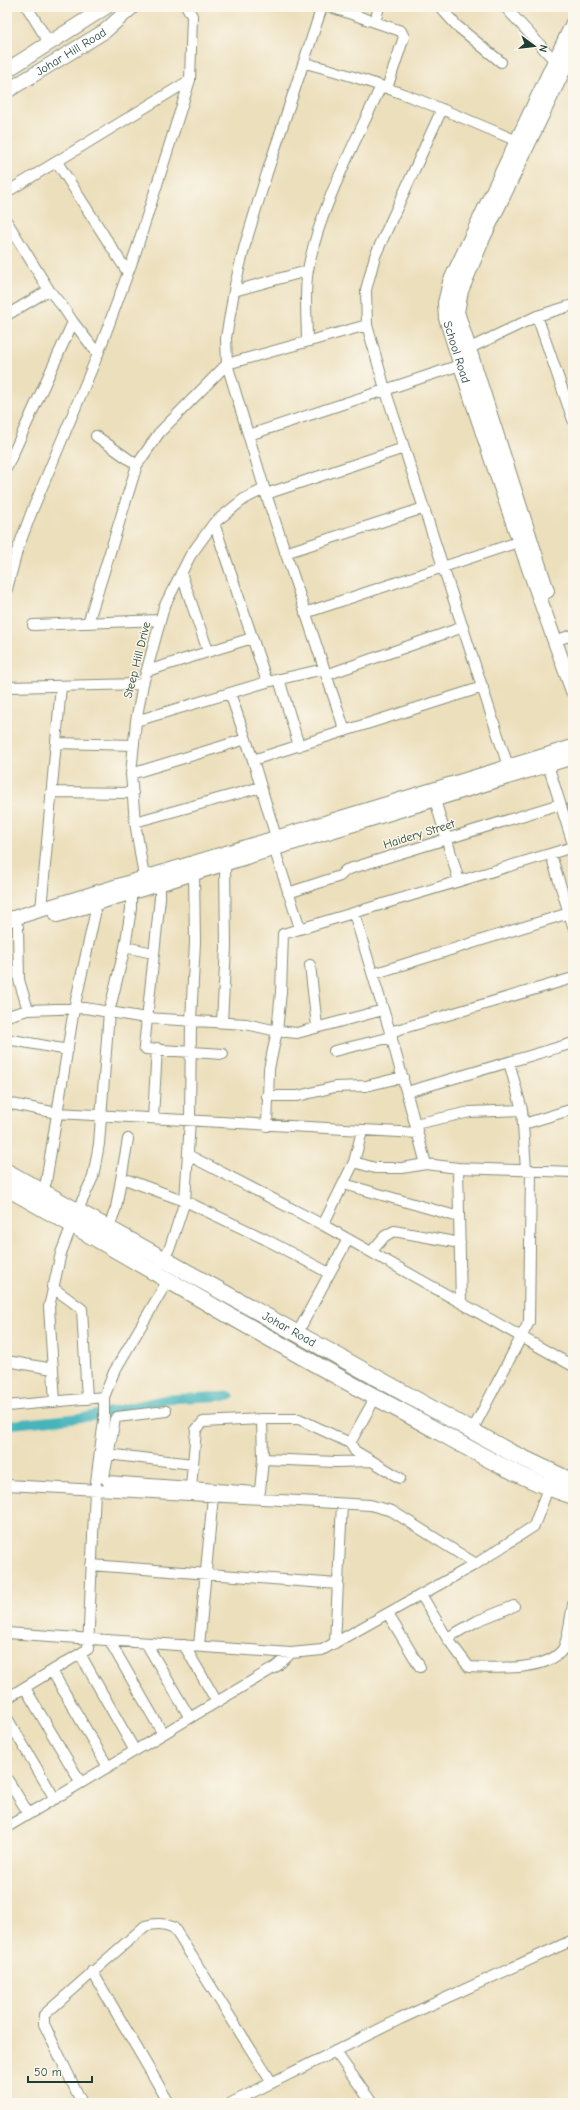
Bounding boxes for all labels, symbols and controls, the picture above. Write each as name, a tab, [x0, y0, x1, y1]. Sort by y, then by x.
street label: Johar Hill Road	[33, 25, 109, 79]
north arrow	[514, 26, 554, 66]
text: N	[536, 43, 550, 54]
street label: School Road	[440, 319, 473, 385]
street label: Steep Hill Drive	[121, 620, 153, 700]
street label: Haidery Street	[381, 816, 457, 852]
street label: Johar Road	[260, 1309, 318, 1350]
scale bar	[28, 2058, 92, 2084]
text: 50 m	[34, 2065, 62, 2079]

